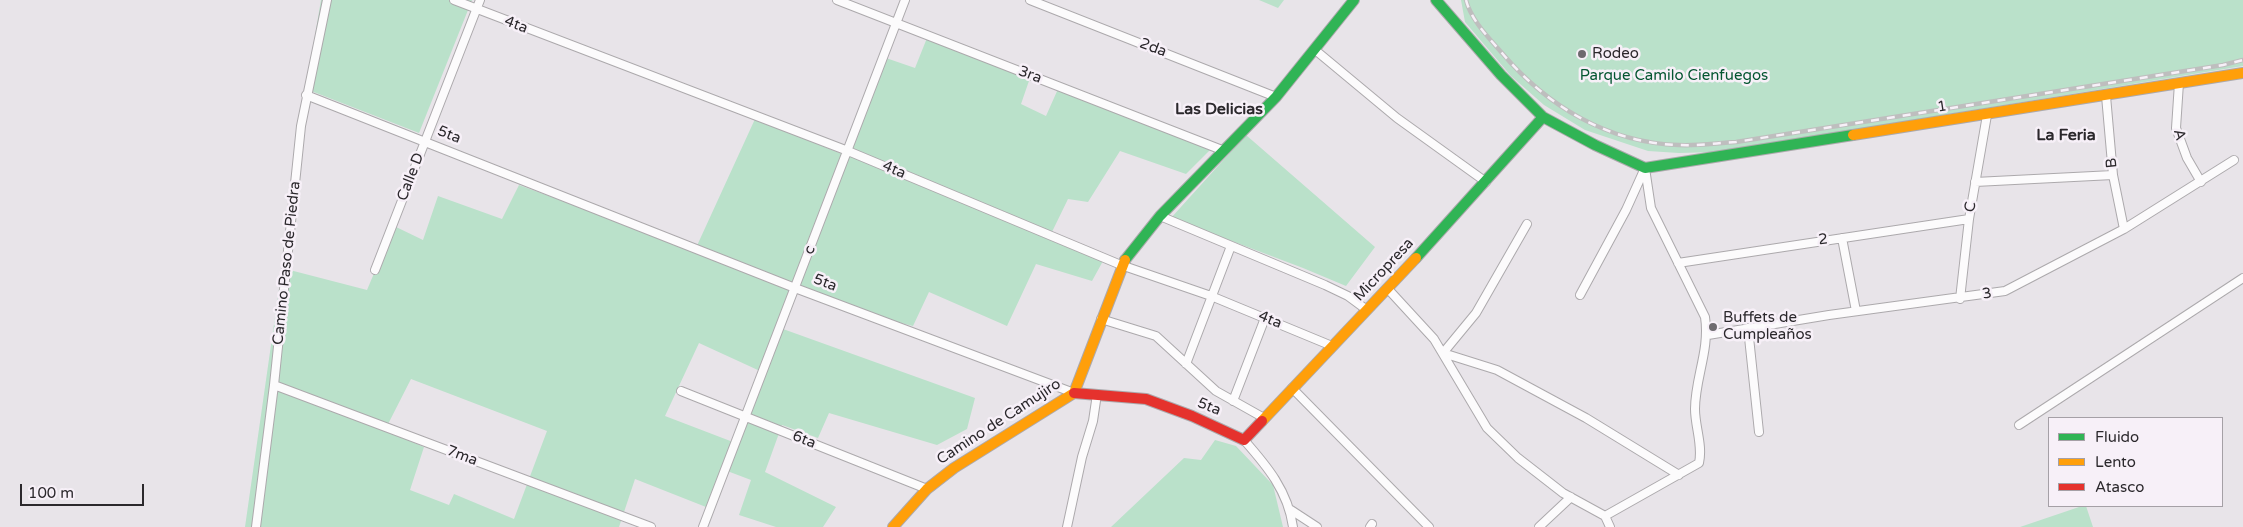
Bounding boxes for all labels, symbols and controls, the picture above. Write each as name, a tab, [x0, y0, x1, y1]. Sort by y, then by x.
street label: 4ta	[502, 12, 530, 38]
street label: 2da	[1137, 35, 1169, 61]
place label: Rodeo	[1592, 45, 1639, 63]
marker: Rodeo	[1576, 48, 1588, 60]
street label: 3ra	[1016, 62, 1044, 88]
park label: Parque Camilo Cienfuegos	[1580, 67, 1768, 85]
street label: 1	[1936, 97, 1948, 117]
district label: Las Delicias	[1175, 100, 1263, 120]
street label: 5ta	[435, 122, 463, 148]
district label: La Feria	[2036, 126, 2096, 146]
street label: A	[2169, 127, 2189, 143]
street label: Calle D	[394, 150, 428, 204]
street label: 4ta	[880, 157, 908, 183]
street label: B	[2103, 157, 2121, 169]
street label: Camino Paso de Piedra	[269, 180, 305, 346]
street label: C	[1961, 200, 1981, 214]
street label: 2	[1817, 230, 1829, 250]
street label: Micropresa	[1350, 235, 1418, 305]
street label: c	[800, 243, 820, 257]
street label: 5ta	[811, 270, 839, 296]
street label: 3	[1981, 284, 1993, 304]
street label: 4ta	[1256, 307, 1284, 333]
place label: Buffets de Cumpleaños	[1723, 309, 1812, 344]
marker: Buffets de Cumpleaños	[1707, 321, 1719, 333]
street label: Camino de Camujiro	[934, 375, 1064, 469]
street label: 5ta	[1195, 394, 1223, 420]
legend	[2048, 417, 2223, 507]
street label: 6ta	[790, 427, 818, 453]
text: Fluido	[2095, 428, 2139, 446]
street label: 7ma	[444, 442, 480, 470]
text: Lento	[2095, 453, 2136, 471]
scale bar	[22, 474, 146, 506]
text: Atasco	[2095, 478, 2144, 496]
text: 100 m	[28, 484, 74, 502]

